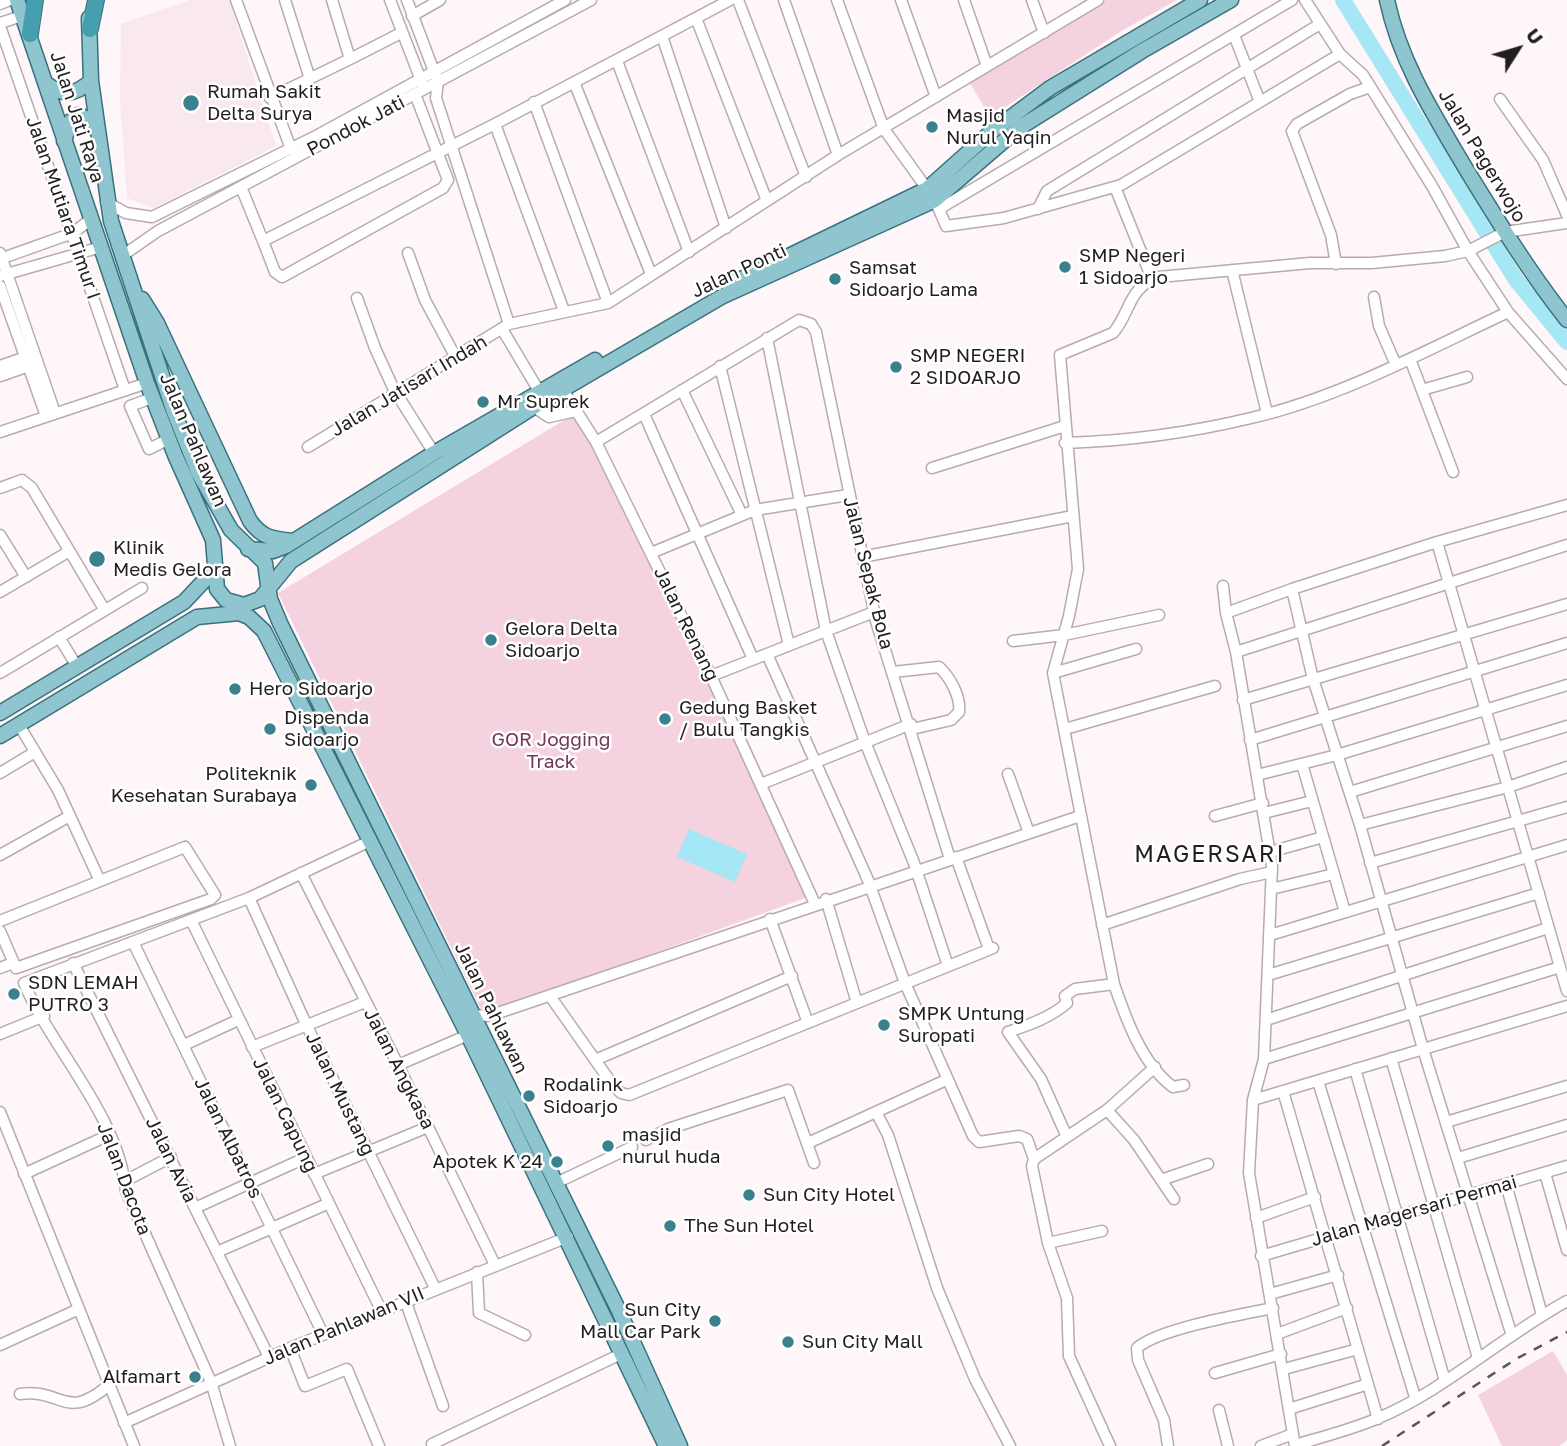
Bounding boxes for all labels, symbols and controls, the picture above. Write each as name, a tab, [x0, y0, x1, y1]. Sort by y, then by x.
north arrow	[1483, 14, 1553, 84]
text: U	[1522, 24, 1549, 49]
street label: Jalan Jati Raya	[45, 48, 109, 186]
place label: Rumah Sakit Delta Surya	[207, 81, 321, 125]
street label: Jalan Pagerwojo	[1433, 85, 1531, 227]
street label: Pondok Jati	[303, 91, 409, 161]
marker: Rumah Sakit Delta Surya	[181, 93, 201, 113]
place label: Masjid Nurul Yaqin	[946, 105, 1052, 149]
street label: Jalan Mutiara Timur I	[21, 114, 105, 302]
marker: Masjid Nurul Yaqin	[924, 119, 940, 135]
street label: Jalan Ponti	[688, 239, 790, 303]
place label: SMP Negeri 1 Sidoarjo	[1079, 245, 1185, 289]
place label: Samsat Sidoarjo Lama	[849, 257, 978, 301]
marker: SMP Negeri 1 Sidoarjo	[1057, 259, 1073, 275]
marker: Samsat Sidoarjo Lama	[827, 271, 843, 287]
street label: Jalan Jatisari Indah	[327, 330, 491, 442]
place label: SMP NEGERI 2 SIDOARJO	[910, 345, 1026, 389]
marker: SMP NEGERI 2 SIDOARJO	[888, 359, 904, 375]
street label: Jalan Pahlawan	[155, 370, 231, 510]
place label: Mr Suprek	[497, 391, 590, 413]
marker: Mr Suprek	[475, 394, 491, 410]
street label: Jalan Sepak Bola	[838, 494, 898, 652]
place label: Klinik Medis Gelora	[113, 537, 232, 581]
marker: Klinik Medis Gelora	[87, 549, 107, 569]
street label: Jalan Renang	[649, 563, 723, 685]
place label: Gelora Delta Sidoarjo	[505, 618, 618, 662]
marker: Gelora Delta Sidoarjo	[483, 632, 499, 648]
place label: Hero Sidoarjo	[249, 678, 373, 700]
marker: Hero Sidoarjo	[227, 681, 243, 697]
place label: Gedung Basket / Bulu Tangkis	[679, 697, 817, 741]
place label: Dispenda Sidoarjo	[284, 707, 369, 751]
marker: Gedung Basket / Bulu Tangkis	[657, 711, 673, 727]
marker: Dispenda Sidoarjo	[262, 721, 278, 737]
park label: GOR Jogging Track	[492, 729, 610, 773]
place label: Politeknik Kesehatan Surabaya	[111, 763, 297, 807]
marker: Politeknik Kesehatan Surabaya	[303, 777, 319, 793]
district label: MAGERSARI	[1135, 841, 1285, 869]
street label: Jalan Pahlawan	[449, 939, 533, 1077]
place label: SDN LEMAH PUTRO 3	[28, 972, 139, 1016]
marker: SDN LEMAH PUTRO 3	[6, 986, 22, 1002]
place label: SMPK Untung Suropati	[898, 1003, 1025, 1047]
street label: Jalan Angkasa	[359, 1005, 439, 1133]
marker: SMPK Untung Suropati	[876, 1017, 892, 1033]
street label: Jalan Mustang	[300, 1029, 380, 1159]
street label: Jalan Capung	[247, 1054, 323, 1176]
street label: Jalan Albatros	[189, 1074, 267, 1202]
place label: Rodalink Sidoarjo	[543, 1074, 623, 1118]
marker: Rodalink Sidoarjo	[521, 1088, 537, 1104]
street label: Jalan Avia	[140, 1113, 202, 1207]
street label: Jalan Dacota	[92, 1120, 156, 1238]
place label: masjid nurul huda	[622, 1124, 721, 1168]
marker: masjid nurul huda	[600, 1138, 616, 1154]
place label: Apotek K 24	[433, 1151, 543, 1173]
marker: Apotek K 24	[549, 1154, 565, 1170]
street label: Jalan Magersari Permai	[1308, 1171, 1520, 1251]
place label: Sun City Hotel	[763, 1184, 895, 1206]
marker: Sun City Hotel	[741, 1187, 757, 1203]
place label: The Sun Hotel	[684, 1215, 814, 1237]
marker: The Sun Hotel	[662, 1218, 678, 1234]
street label: Jalan Pahlawan VII	[260, 1282, 428, 1370]
place label: Sun City Mall Car Park	[580, 1299, 701, 1343]
marker: Sun City Mall Car Park	[707, 1313, 723, 1329]
place label: Sun City Mall	[802, 1331, 923, 1353]
marker: Sun City Mall	[780, 1334, 796, 1350]
place label: Alfamart	[103, 1366, 181, 1388]
marker: Alfamart	[187, 1369, 203, 1385]

